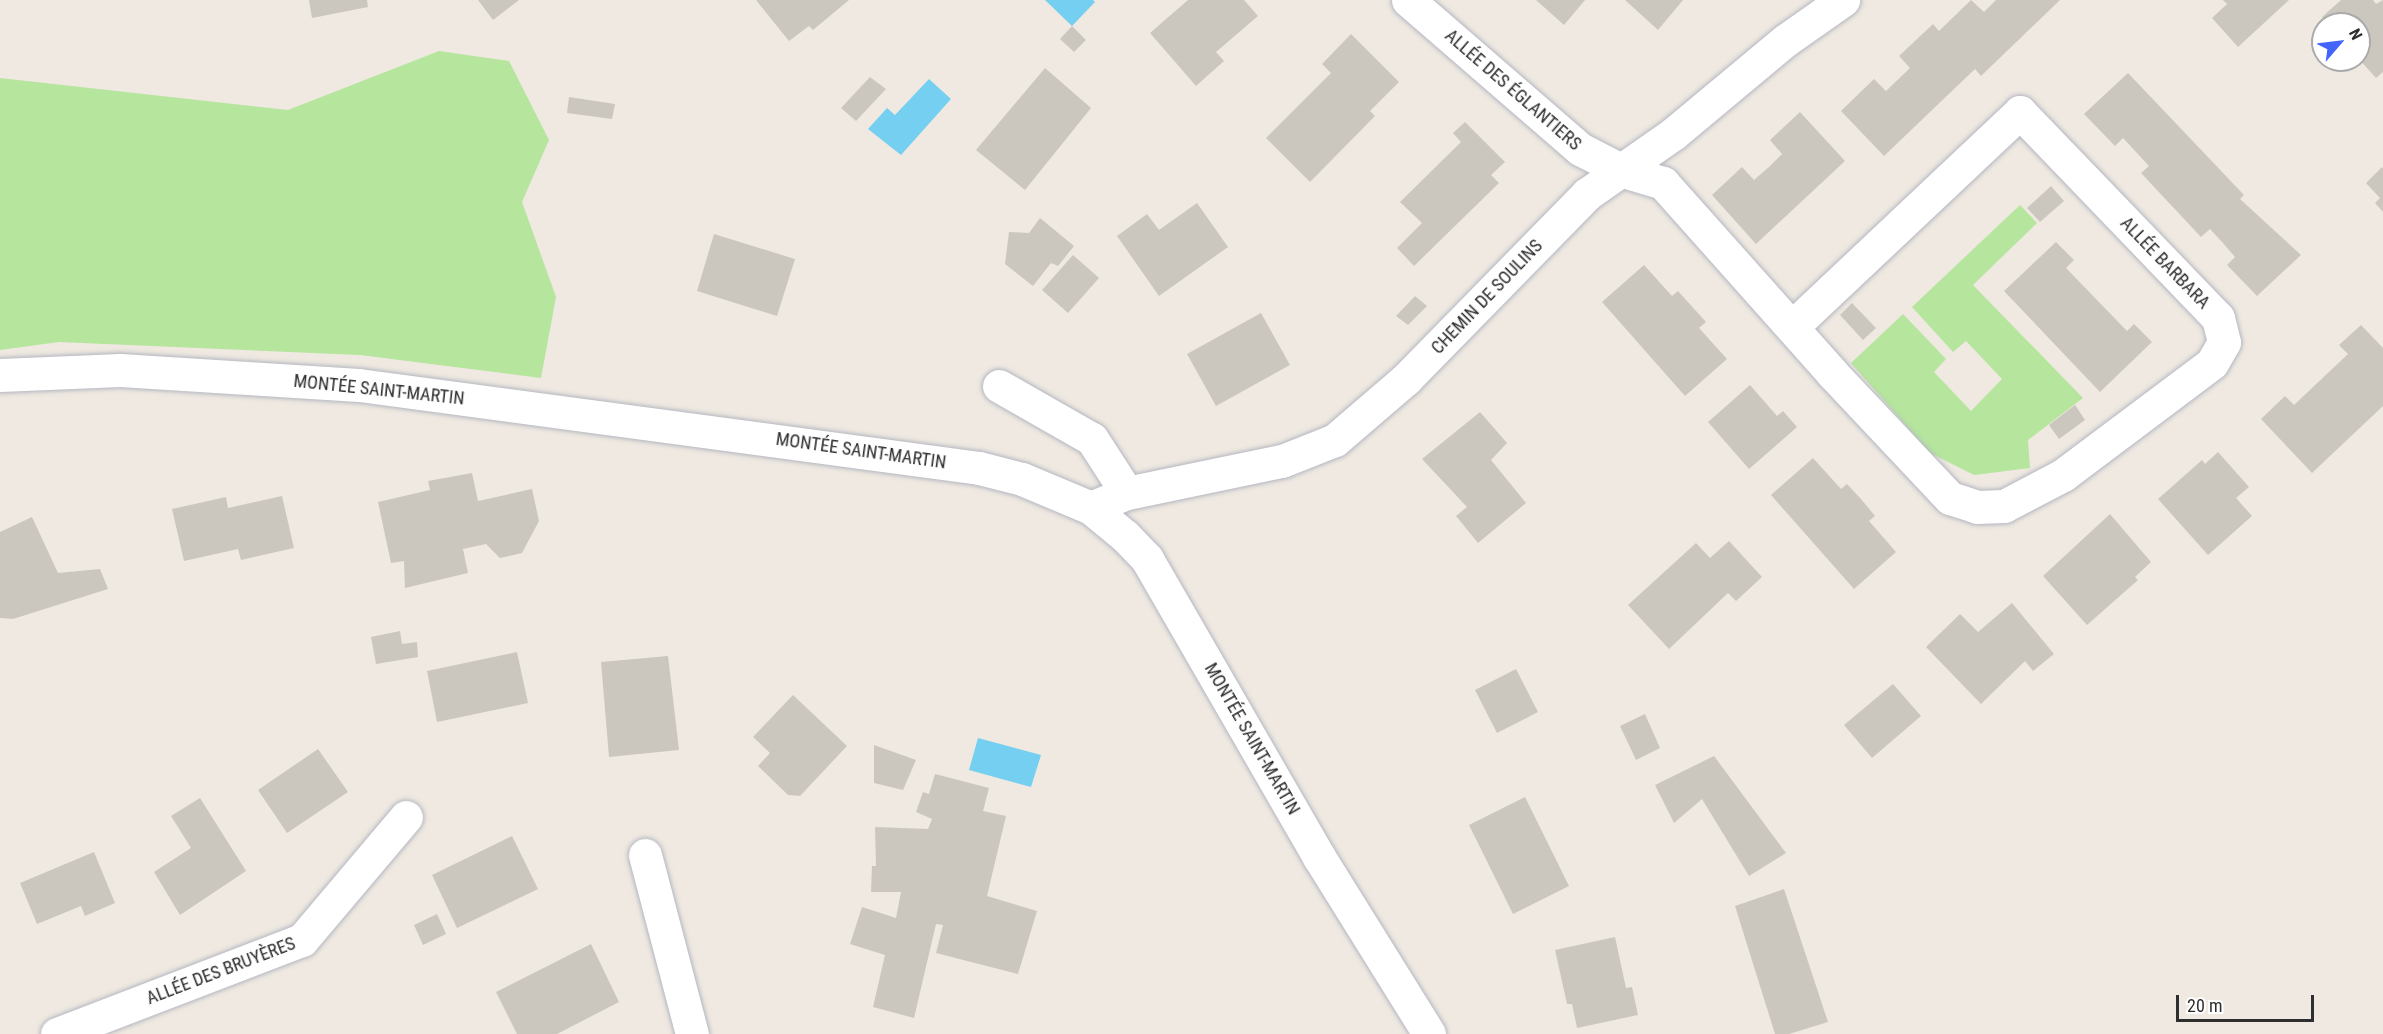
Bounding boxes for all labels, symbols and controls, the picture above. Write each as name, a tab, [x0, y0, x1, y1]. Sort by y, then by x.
north arrow	[2311, 12, 2371, 72]
street label: ALLÉE DES ÉGLANTIERS	[1440, 25, 1586, 155]
text: N	[2345, 25, 2366, 43]
street label: ALLÉE BARBARA	[2116, 213, 2214, 313]
street label: CHEMIN DE SOULINS	[1427, 235, 1547, 359]
street label: MONTÉE SAINT-MARTIN	[293, 370, 465, 410]
street label: MONTÉE SAINT-MARTIN	[775, 428, 947, 474]
street label: MONTÉE SAINT-MARTIN	[1200, 659, 1304, 819]
street label: ALLÉE DES BRUYÈRES	[143, 933, 299, 1009]
scale bar	[2179, 983, 2317, 1021]
text: 20 m	[2187, 995, 2222, 1016]

